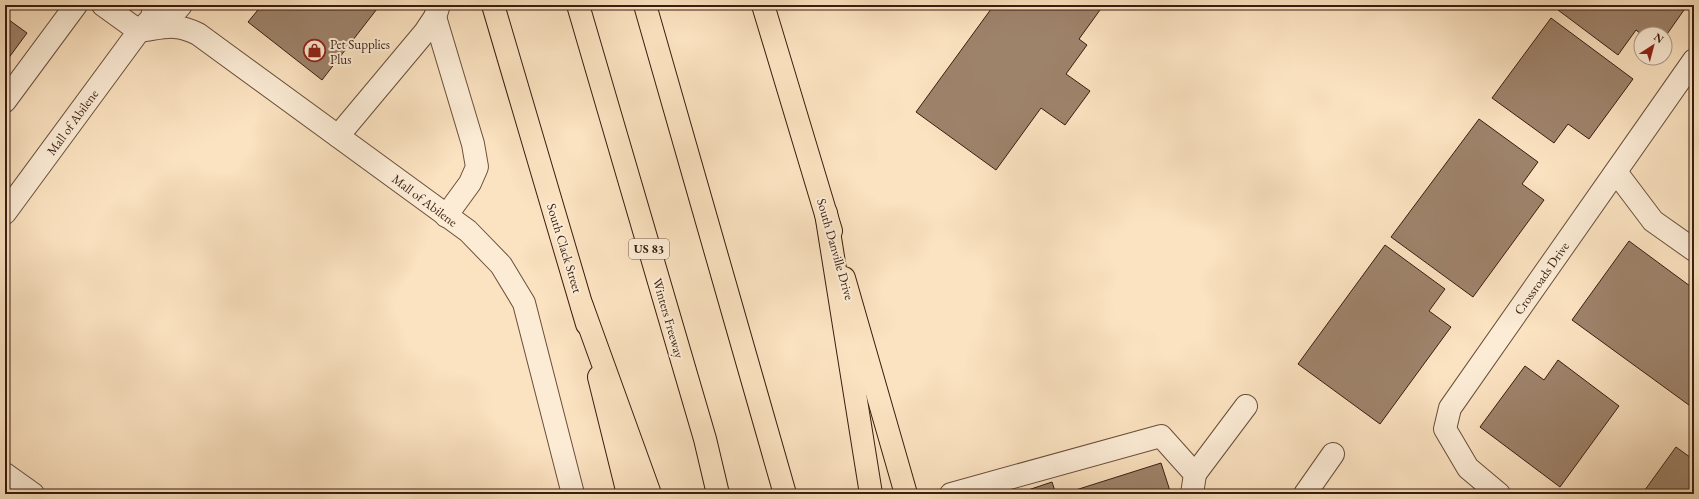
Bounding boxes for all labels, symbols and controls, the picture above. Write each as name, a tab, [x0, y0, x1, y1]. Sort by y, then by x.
north arrow	[1633, 26, 1673, 66]
text: N	[1651, 30, 1667, 46]
place label: Pet Supplies Plus	[330, 36, 390, 68]
shop icon: Pet Supplies Plus	[302, 38, 328, 64]
street label: Mall of Abilene	[43, 86, 102, 159]
street label: Mall of Abilene	[389, 170, 461, 231]
street label: South Danville Drive	[813, 196, 858, 302]
street label: South Clack Street	[543, 201, 586, 295]
street label: Crossroads Drive	[1510, 238, 1573, 318]
road number: US 83	[629, 239, 669, 259]
street label: Winters Freeway	[649, 276, 688, 360]

